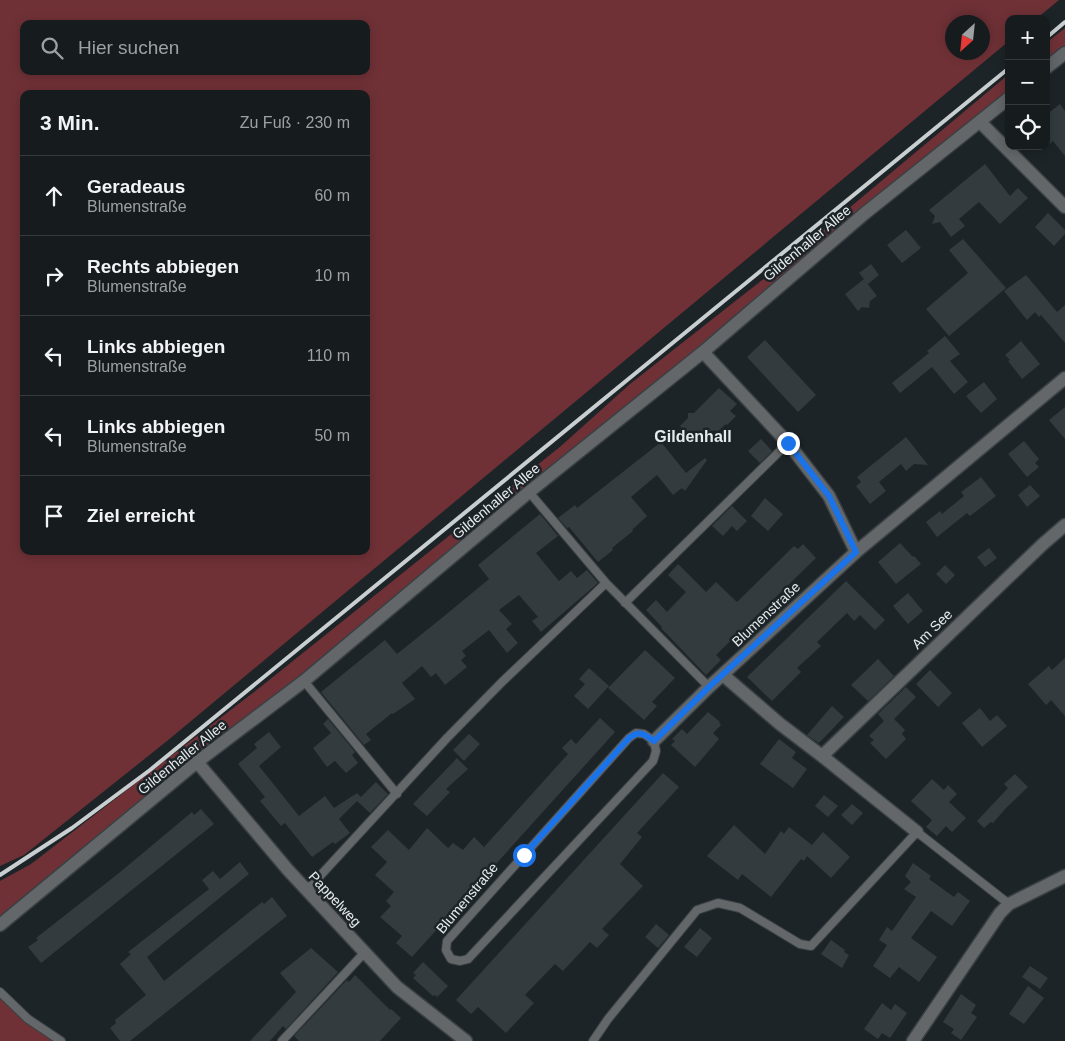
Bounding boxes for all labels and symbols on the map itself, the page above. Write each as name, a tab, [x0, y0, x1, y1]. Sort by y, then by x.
north arrow	[945, 15, 990, 60]
street label: Gildenhaller Allee	[760, 202, 854, 284]
district label: Gildenhall	[654, 428, 732, 445]
route end	[777, 432, 800, 455]
street label: Gildenhaller Allee	[449, 460, 543, 542]
street label: Blumenstraße	[729, 578, 803, 650]
street label: Am See	[909, 606, 956, 652]
street label: Gildenhaller Allee	[135, 716, 230, 798]
route start	[513, 844, 536, 867]
street label: Blumenstraße	[433, 859, 501, 937]
street label: Pappelweg	[306, 868, 364, 930]

